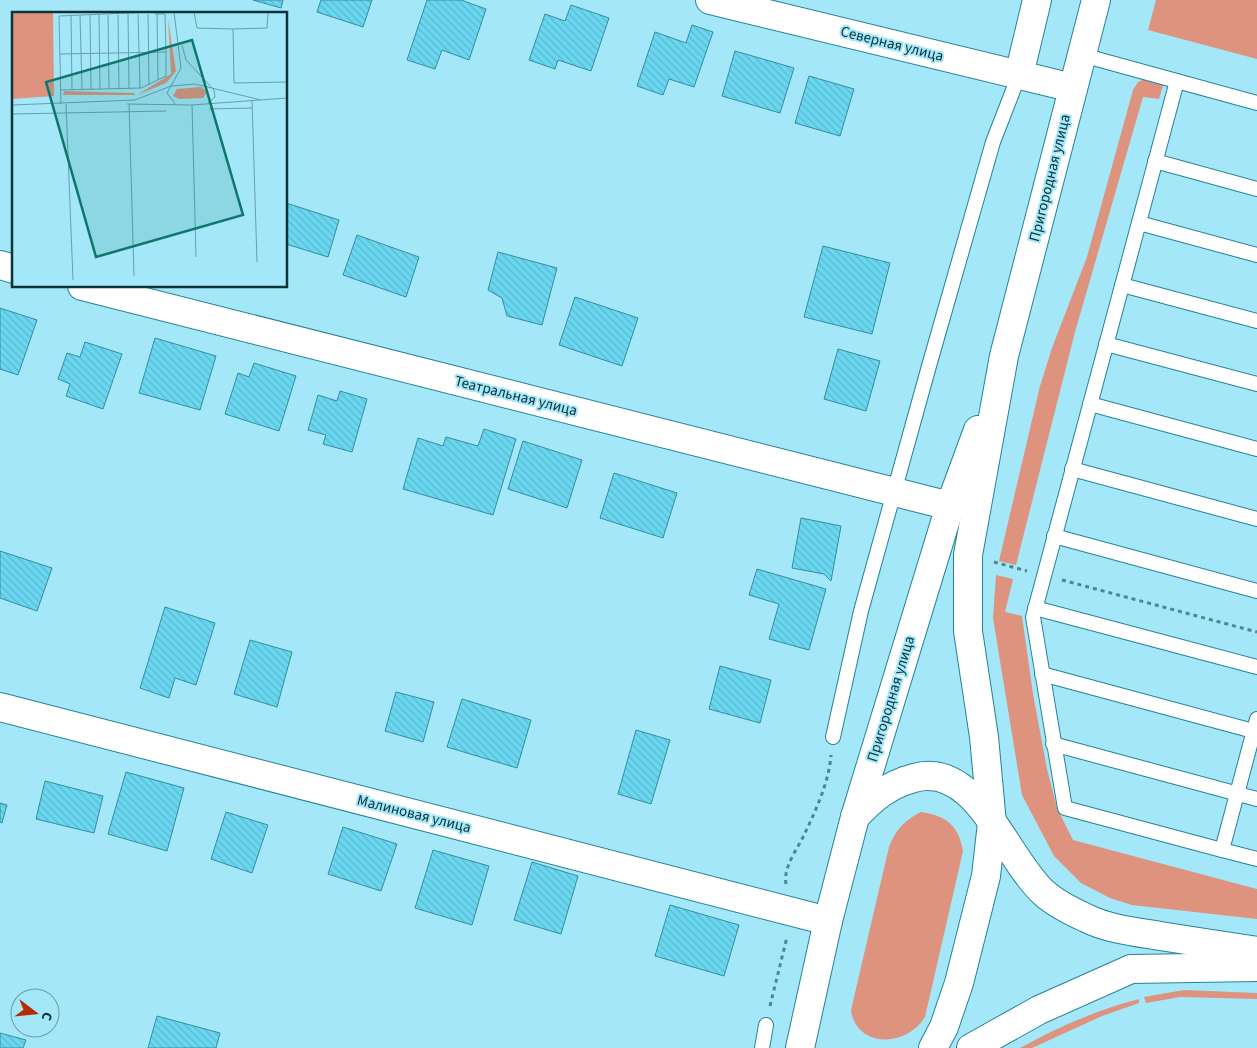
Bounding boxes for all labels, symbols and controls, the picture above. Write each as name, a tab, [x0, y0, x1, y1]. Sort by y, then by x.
inset map	[12, 12, 288, 288]
street label: Северная улица	[838, 21, 946, 67]
street label: Пригородная улица	[1024, 112, 1076, 244]
street label: Театральная улица	[453, 371, 579, 421]
street label: Пригородная улица	[862, 633, 920, 765]
street label: Малиновая улица	[355, 790, 473, 838]
north arrow	[10, 988, 60, 1038]
text: С	[36, 1010, 57, 1023]

